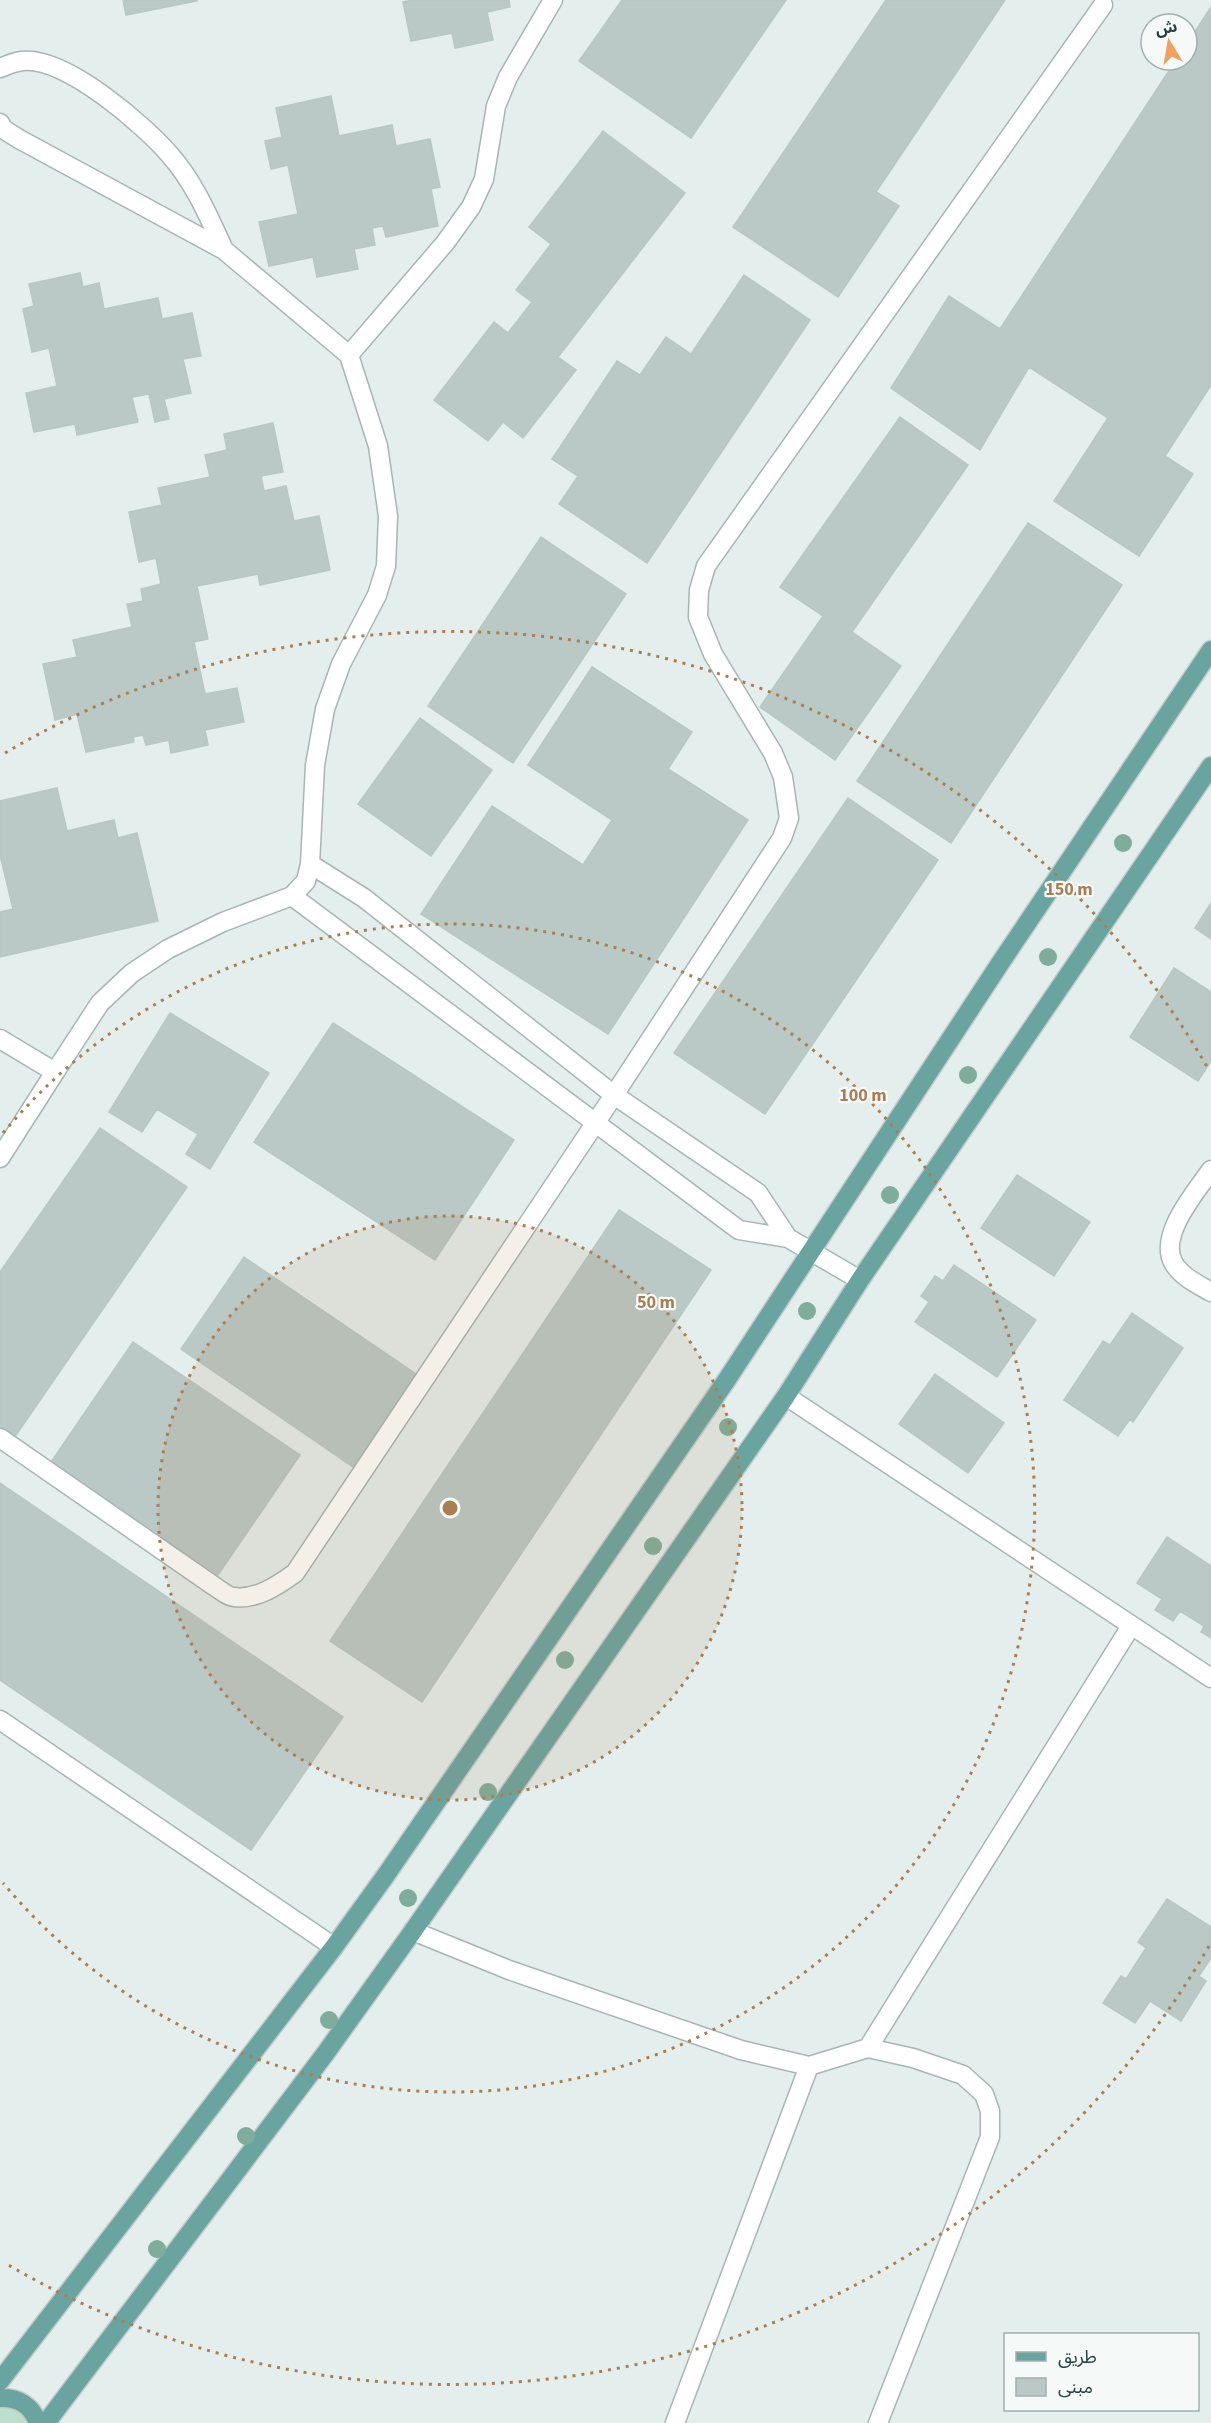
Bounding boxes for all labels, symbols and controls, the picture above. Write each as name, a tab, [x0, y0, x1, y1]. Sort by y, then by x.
north arrow	[1139, 12, 1199, 72]
text: ش	[1153, 15, 1179, 41]
text: 150 m	[1045, 877, 1093, 902]
text: 100 m	[839, 1083, 887, 1108]
text: 50 m	[637, 1290, 675, 1315]
centre of rings	[440, 1498, 460, 1518]
legend	[1004, 2333, 1199, 2411]
text: طريق	[1058, 2345, 1097, 2370]
text: مبنى	[1058, 2375, 1093, 2400]

